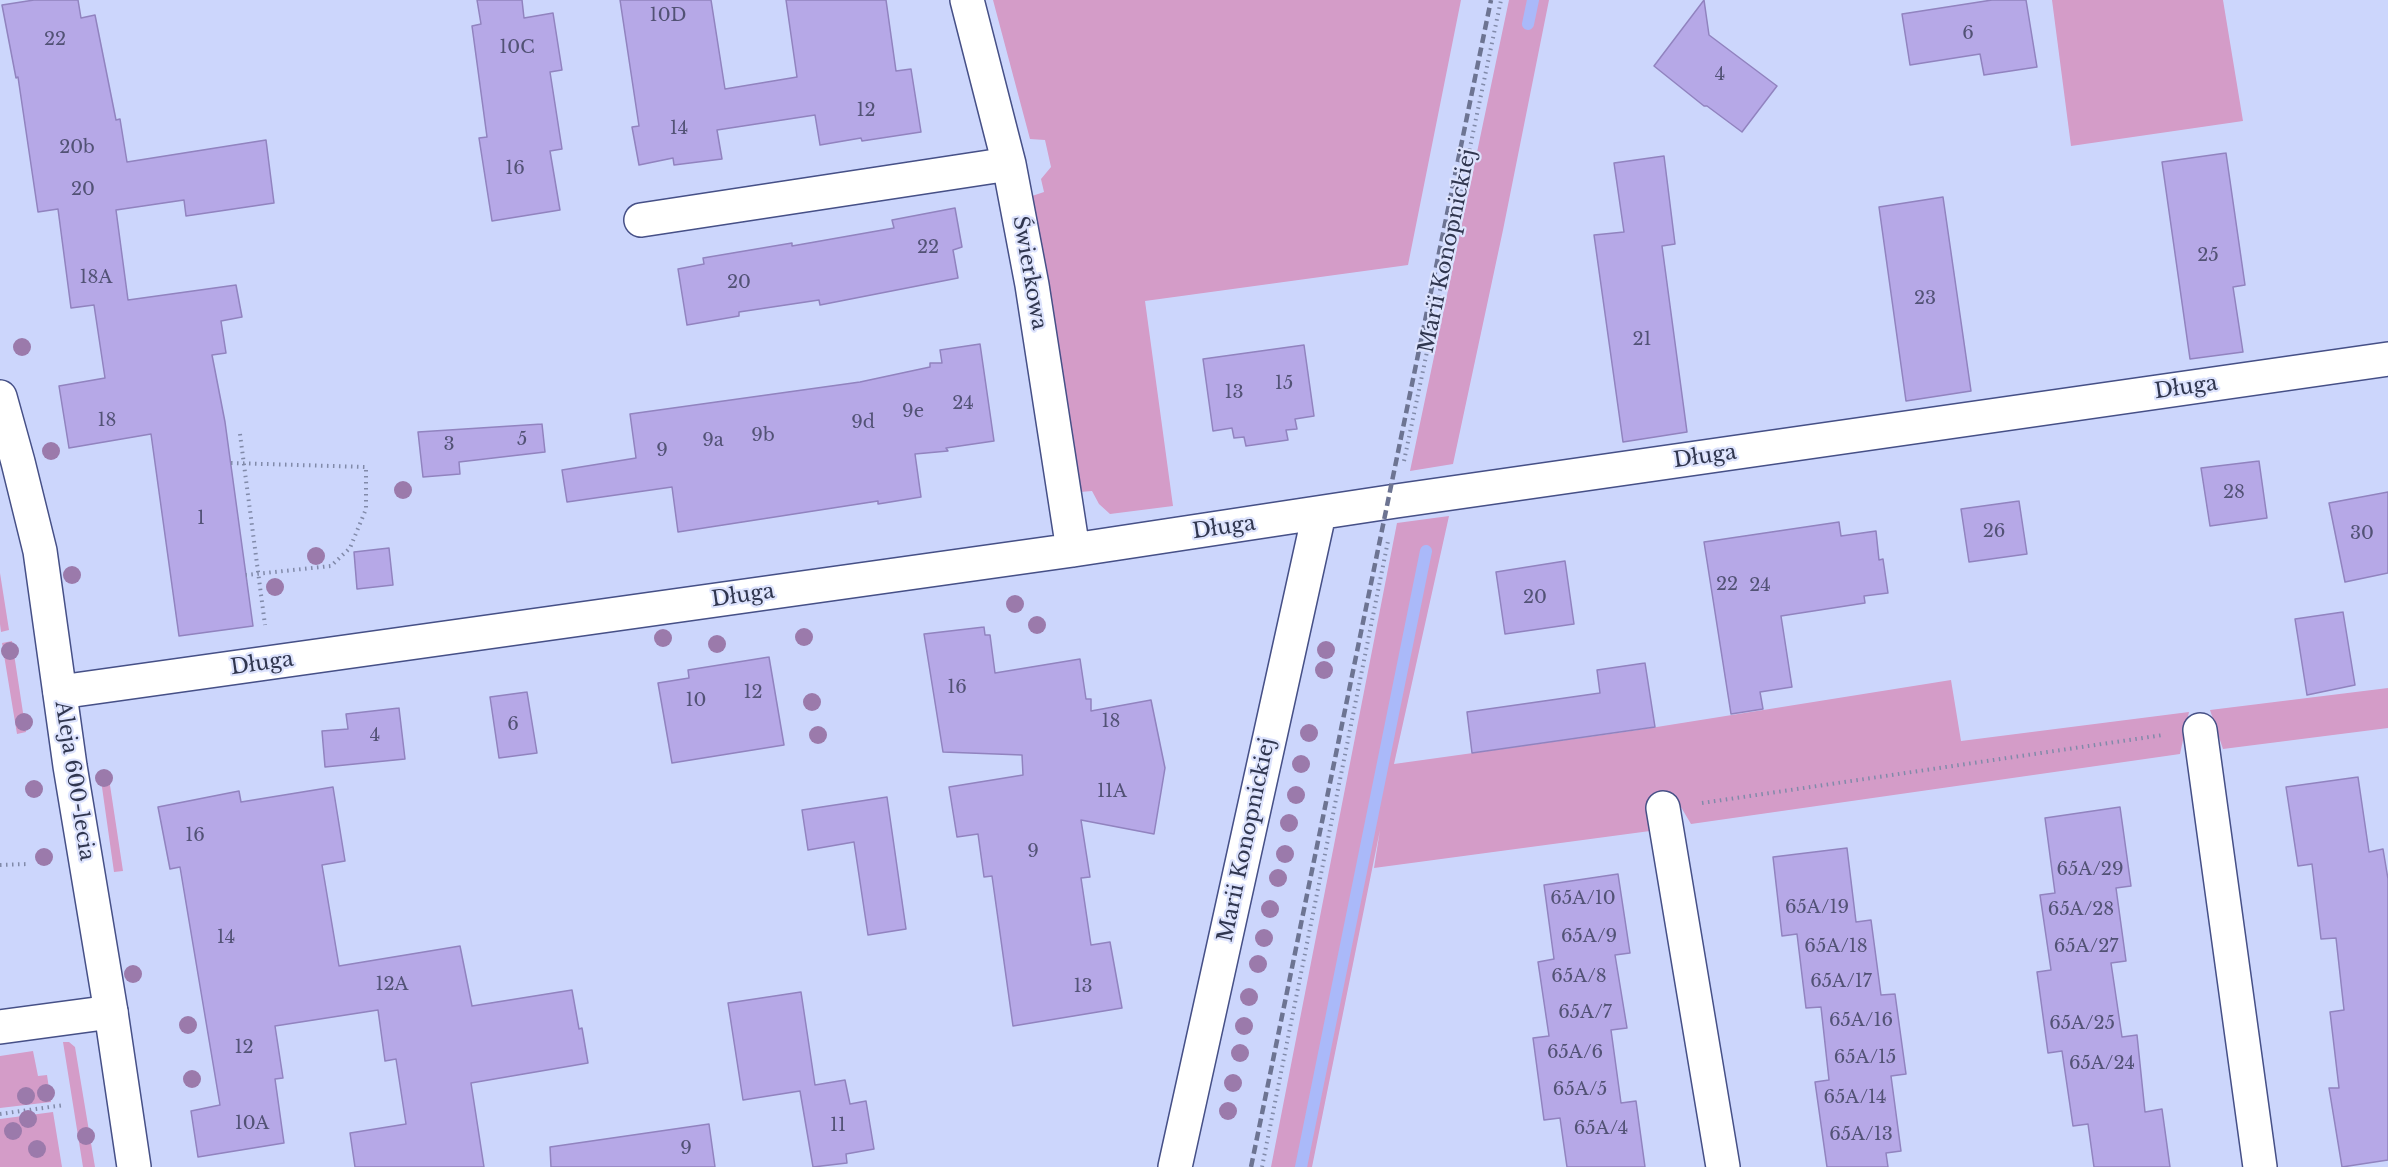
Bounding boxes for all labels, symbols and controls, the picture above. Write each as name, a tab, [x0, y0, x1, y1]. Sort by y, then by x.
house number: 10D	[650, 5, 686, 27]
house number: 6	[1962, 23, 1974, 45]
house number: 22	[44, 29, 66, 51]
house number: 10C	[499, 37, 535, 59]
house number: 4	[1715, 64, 1725, 86]
house number: 12	[856, 100, 876, 122]
house number: 14	[670, 118, 688, 140]
house number: 20b	[59, 137, 95, 159]
street label: Marii Konopnickiej	[1414, 147, 1482, 355]
house number: 16	[505, 158, 525, 180]
house number: 20	[71, 179, 95, 201]
street label: Świerkowa	[1007, 214, 1051, 332]
house number: 22	[917, 237, 939, 259]
house number: 25	[2197, 245, 2219, 267]
house number: 18A	[80, 267, 112, 289]
house number: 20	[727, 272, 751, 294]
house number: 23	[1914, 288, 1936, 310]
house number: 21	[1632, 329, 1652, 351]
street label: Długa	[2153, 371, 2219, 405]
house number: 15	[1275, 373, 1293, 395]
house number: 13	[1224, 382, 1244, 404]
house number: 24	[952, 393, 974, 415]
house number: 9e	[902, 401, 924, 423]
house number: 18	[98, 410, 116, 432]
house number: 9d	[851, 412, 875, 434]
house number: 9b	[751, 425, 775, 447]
house number: 5	[517, 429, 527, 451]
house number: 9a	[702, 430, 724, 452]
house number: 3	[443, 434, 455, 456]
house number: 9	[656, 440, 668, 462]
street label: Długa	[1672, 440, 1738, 474]
house number: 28	[2223, 482, 2245, 504]
house number: 1	[197, 508, 205, 530]
street label: Długa	[1191, 511, 1257, 545]
house number: 26	[1983, 521, 2005, 543]
house number: 30	[2350, 523, 2374, 545]
house number: 22	[1716, 574, 1738, 596]
house number: 24	[1749, 575, 1771, 597]
street label: Długa	[710, 579, 776, 613]
house number: 20	[1523, 587, 1547, 609]
street label: Długa	[229, 647, 295, 681]
house number: 16	[947, 677, 967, 699]
house number: 12	[743, 682, 763, 704]
house number: 10	[686, 690, 706, 712]
street label: Aleja 600-lecia	[49, 699, 99, 863]
house number: 18	[1102, 711, 1120, 733]
house number: 6	[507, 714, 519, 736]
house number: 4	[370, 725, 380, 747]
street label: Marii Konopnickiej	[1213, 736, 1281, 944]
house number: 11A	[1097, 781, 1127, 803]
house number: 16	[185, 825, 205, 847]
house number: 9	[1027, 841, 1039, 863]
house number: 65A/29	[2056, 859, 2124, 881]
house number: 65A/10	[1550, 888, 1616, 910]
house number: 65A/19	[1785, 897, 1849, 919]
house number: 65A/28	[2048, 899, 2114, 921]
house number: 65A/9	[1561, 926, 1617, 948]
house number: 14	[217, 927, 235, 949]
house number: 65A/18	[1804, 936, 1868, 958]
house number: 65A/27	[2054, 936, 2118, 958]
house number: 65A/8	[1551, 966, 1607, 988]
house number: 65A/17	[1810, 971, 1872, 993]
house number: 12A	[375, 974, 409, 996]
house number: 13	[1073, 976, 1093, 998]
house number: 65A/7	[1558, 1002, 1612, 1024]
house number: 65A/16	[1829, 1010, 1893, 1032]
house number: 65A/25	[2049, 1013, 2115, 1035]
house number: 12	[234, 1037, 254, 1059]
house number: 65A/6	[1547, 1042, 1603, 1064]
house number: 65A/15	[1834, 1047, 1896, 1069]
house number: 65A/24	[2069, 1053, 2135, 1075]
house number: 65A/5	[1553, 1079, 1607, 1101]
house number: 65A/14	[1824, 1087, 1886, 1109]
house number: 10A	[235, 1113, 269, 1135]
house number: 11	[830, 1115, 846, 1137]
house number: 65A/4	[1574, 1118, 1628, 1140]
house number: 65A/13	[1829, 1124, 1893, 1146]
house number: 9	[680, 1138, 692, 1160]

